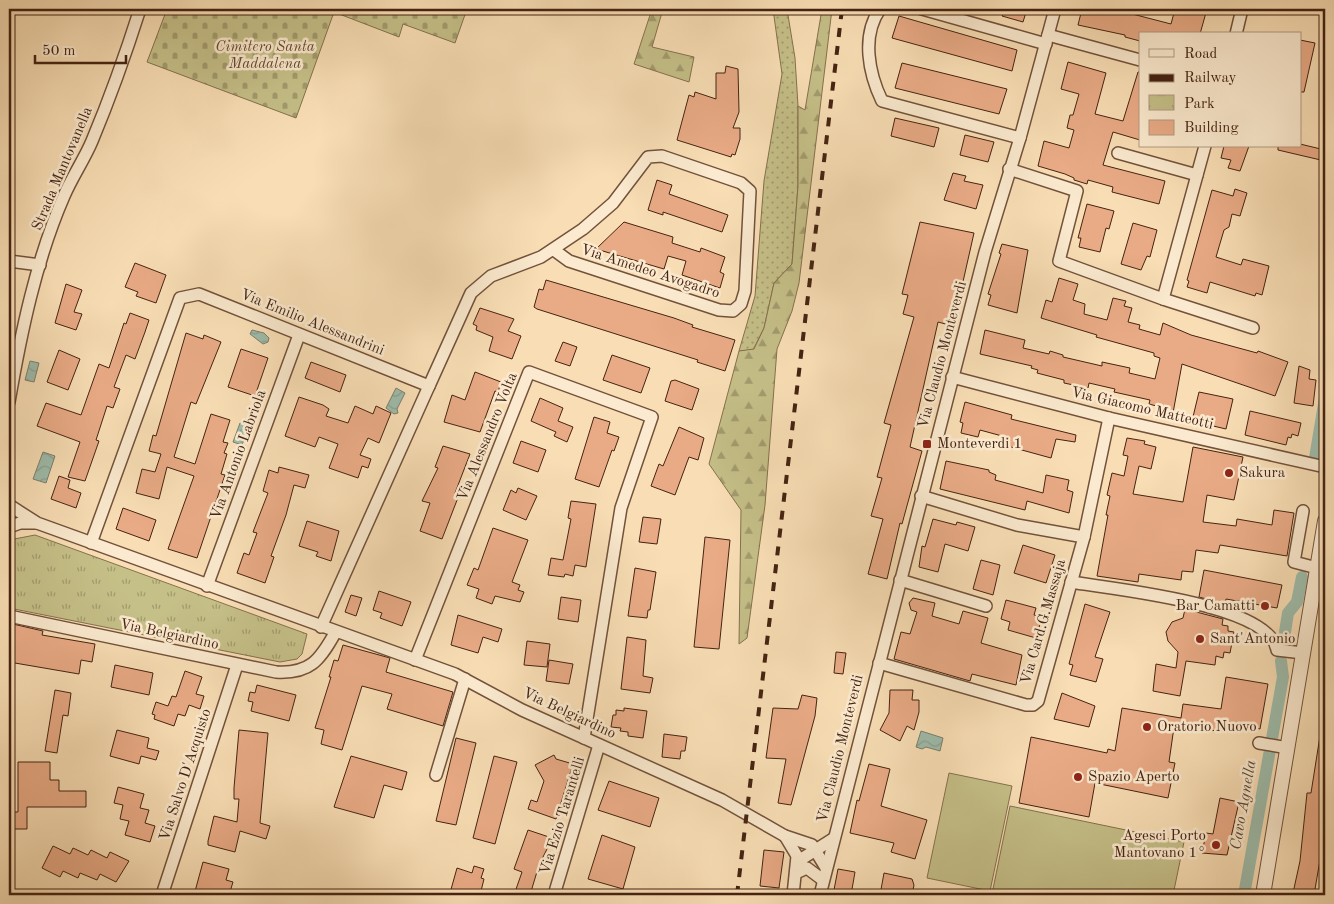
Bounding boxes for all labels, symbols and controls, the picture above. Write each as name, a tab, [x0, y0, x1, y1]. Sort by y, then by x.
scale bar	[35, 32, 126, 64]
legend	[1139, 32, 1302, 148]
park label: Cimitero Santa Maddalena	[215, 40, 315, 72]
text: 50 m	[42, 44, 76, 59]
text: Road	[1184, 47, 1218, 62]
text: Railway	[1184, 71, 1237, 86]
text: Park	[1184, 97, 1215, 112]
street label: Strada Mantovanella	[30, 104, 96, 233]
text: Building	[1184, 121, 1239, 136]
street label: Via Amedeo Avogadro	[579, 242, 721, 302]
street label: Via Claudio Monteverdi	[916, 280, 970, 430]
street label: Via Emilio Alessandrini	[238, 287, 386, 359]
street label: Via Alessandro Volta	[455, 370, 521, 504]
street label: Via Giacomo Matteotti	[1069, 385, 1215, 433]
street label: Via Antonio Labriola	[209, 388, 270, 522]
place label: Monteverdi 1	[937, 437, 1022, 452]
marker: Monteverdi 1	[921, 438, 933, 450]
place label: Sakura	[1239, 466, 1286, 481]
marker: Sakura	[1223, 467, 1235, 479]
street label: Via Card.G.Massaja	[1019, 557, 1069, 686]
place label: Bar Camatti	[1176, 599, 1255, 614]
marker: Bar Camatti	[1259, 600, 1271, 612]
street label: Via Belgiardino	[118, 617, 220, 653]
place label: Sant'Antonio	[1210, 632, 1296, 647]
marker: Sant'Antonio	[1194, 633, 1206, 645]
street label: Via Claudio Monteverdi	[815, 673, 867, 825]
street label: Via Belgiardino	[520, 686, 618, 742]
street label: Via Salvo D'Acquisto	[157, 707, 215, 843]
place label: Oratorio Nuovo	[1157, 720, 1257, 735]
marker: Oratorio Nuovo	[1141, 721, 1153, 733]
street label: Via Ezio Tarantelli	[538, 755, 588, 877]
water label: Cavo Agnella	[1228, 758, 1260, 851]
place label: Spazio Aperto	[1088, 770, 1180, 785]
marker: Spazio Aperto	[1072, 771, 1084, 783]
place label: Agesci Porto Mantovano 1°	[1114, 829, 1206, 861]
marker: Agesci Porto Mantovano 1°	[1210, 839, 1222, 851]

